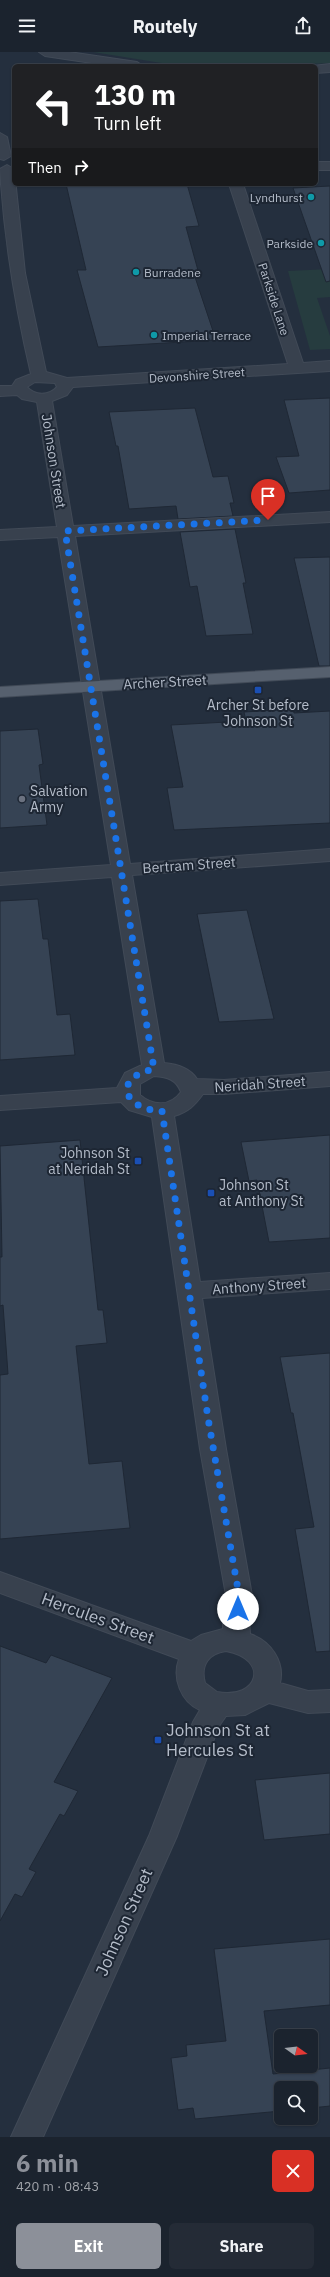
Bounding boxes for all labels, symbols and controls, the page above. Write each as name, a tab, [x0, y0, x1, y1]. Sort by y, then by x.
icon: menu	[16, 15, 38, 37]
text: Routely	[133, 15, 197, 38]
icon: share	[292, 15, 314, 37]
text: 130 m	[94, 76, 176, 113]
icon: left	[28, 80, 80, 132]
text: Turn left	[94, 112, 162, 135]
icon: right	[70, 156, 92, 178]
text: Then	[28, 158, 62, 177]
place label: Lyndhurst	[250, 190, 303, 205]
marker: Lyndhurst	[306, 192, 316, 202]
place label: Parkside	[266, 236, 313, 251]
marker: Parkside	[316, 238, 326, 248]
street label: Parkside Lane	[255, 261, 293, 337]
place label: Burradene	[144, 265, 201, 280]
marker: Burradene	[131, 267, 141, 277]
place label: Imperial Terrace	[162, 328, 252, 343]
marker: Imperial Terrace	[149, 330, 159, 340]
street label: Devonshire Street	[148, 364, 246, 386]
street label: Johnson Street	[38, 413, 70, 510]
pin	[251, 479, 285, 520]
icon: arrive	[257, 485, 279, 507]
street label: Archer Street	[123, 671, 207, 693]
marker: Archer St before Johnson St	[253, 685, 263, 695]
place label: Archer St before Johnson St	[207, 696, 310, 730]
place label: Salvation Army	[30, 782, 88, 816]
marker: Salvation Army	[17, 794, 27, 804]
street label: Bertram Street	[142, 853, 236, 877]
street label: Neridah Street	[214, 1072, 306, 1096]
place label: Johnson St at Neridah St	[48, 1144, 130, 1178]
marker: Johnson St at Neridah St	[133, 1156, 143, 1166]
place label: Johnson St at Anthony St	[219, 1176, 304, 1210]
marker: Johnson St at Anthony St	[206, 1188, 216, 1198]
street label: Anthony Street	[211, 1274, 307, 1298]
street label: Hercules Street	[39, 1587, 158, 1649]
position arrow	[217, 1588, 259, 1630]
place label: Johnson St at Hercules St	[166, 1719, 270, 1761]
marker: Johnson St at Hercules St	[153, 1735, 163, 1745]
street label: Johnson Street	[90, 1865, 158, 1979]
north arrow	[274, 2029, 318, 2073]
map controls	[274, 2029, 318, 2125]
button: search	[274, 2081, 318, 2125]
text: 6 min	[16, 2147, 79, 2179]
button: close	[272, 2150, 314, 2192]
text: 420 m · 08:43	[16, 2178, 99, 2195]
button: Exit	[16, 2223, 161, 2269]
button: Share	[169, 2223, 314, 2269]

